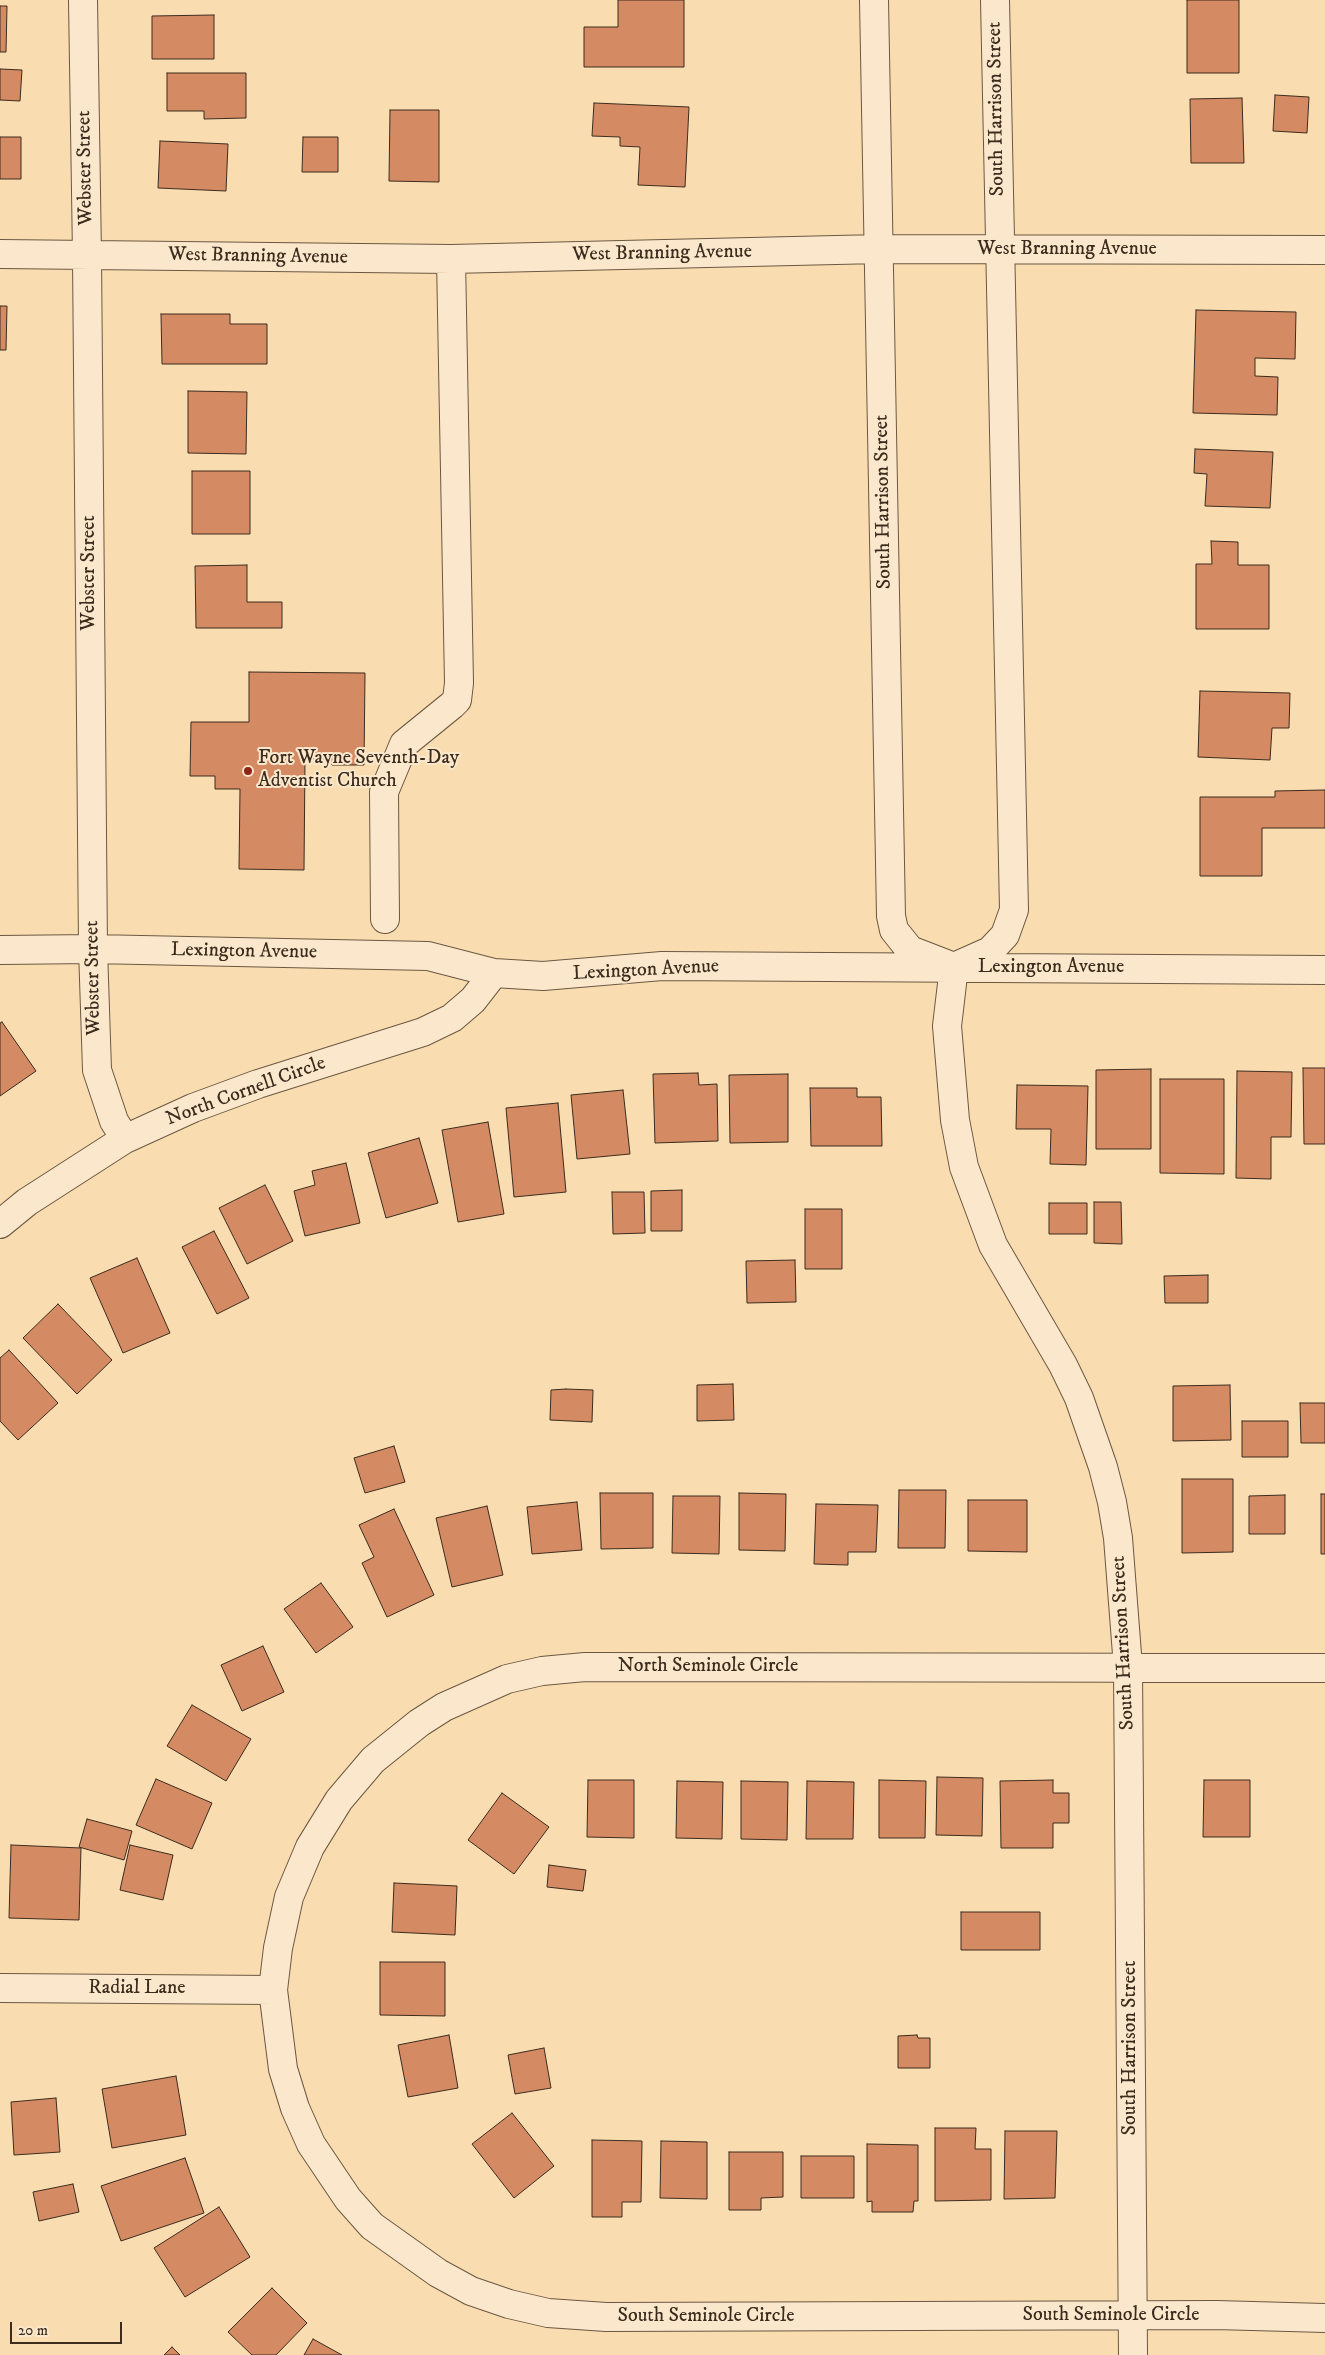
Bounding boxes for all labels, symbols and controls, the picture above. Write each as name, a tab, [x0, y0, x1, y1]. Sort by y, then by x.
street label: South Harrison Street	[983, 21, 1011, 197]
street label: Webster Street	[73, 110, 99, 226]
street label: West Branning Avenue	[977, 238, 1157, 262]
street label: West Branning Avenue	[572, 240, 752, 268]
street label: West Branning Avenue	[168, 243, 348, 271]
street label: South Harrison Street	[870, 414, 898, 590]
street label: Webster Street	[78, 515, 102, 631]
place label: Fort Wayne Seventh-Day Adventist Church	[258, 747, 459, 794]
marker: Fort Wayne Seventh-Day Adventist Church	[242, 765, 254, 777]
street label: Webster Street	[81, 920, 107, 1036]
street label: Lexington Avenue	[171, 939, 317, 965]
street label: Lexington Avenue	[572, 955, 720, 987]
street label: Lexington Avenue	[978, 956, 1124, 980]
street label: North Cornell Circle	[163, 1052, 329, 1132]
street label: South Harrison Street	[1107, 1555, 1141, 1731]
street label: North Seminole Circle	[618, 1655, 798, 1679]
street label: South Harrison Street	[1119, 1961, 1143, 2135]
street label: Radial Lane	[88, 1977, 186, 2001]
street label: South Seminole Circle	[1022, 2304, 1200, 2328]
street label: South Seminole Circle	[617, 2305, 795, 2329]
scale bar	[12, 2312, 125, 2344]
text: 20 m	[18, 2321, 48, 2340]

